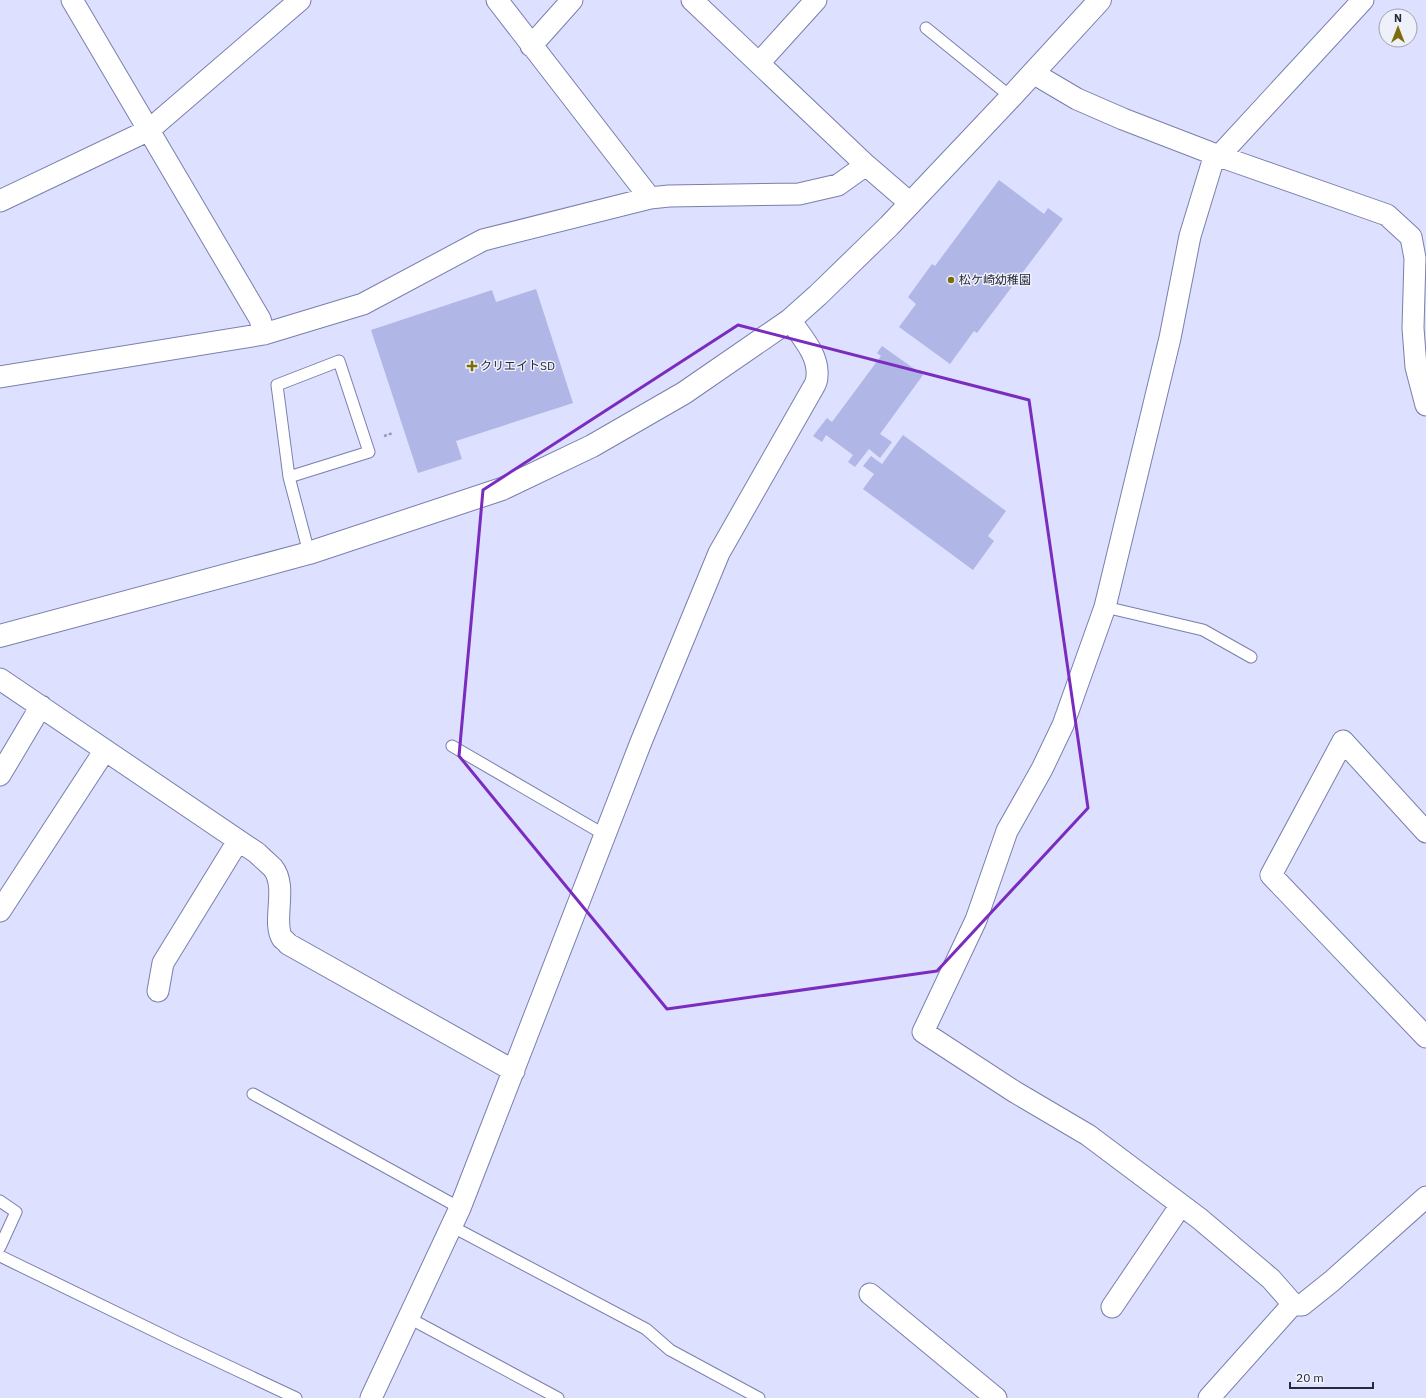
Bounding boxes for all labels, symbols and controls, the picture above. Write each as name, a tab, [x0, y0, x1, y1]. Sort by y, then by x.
north arrow	[1378, 8, 1418, 48]
text: N	[1394, 11, 1402, 25]
place label: 松ケ崎幼稚園	[959, 272, 1031, 287]
marker: 松ケ崎幼稚園	[946, 275, 956, 285]
place label: クリエイトSD	[480, 358, 555, 373]
marker: クリエイトSD	[467, 361, 477, 371]
scale bar	[1290, 1364, 1373, 1390]
text: 20 m	[1296, 1370, 1324, 1385]

